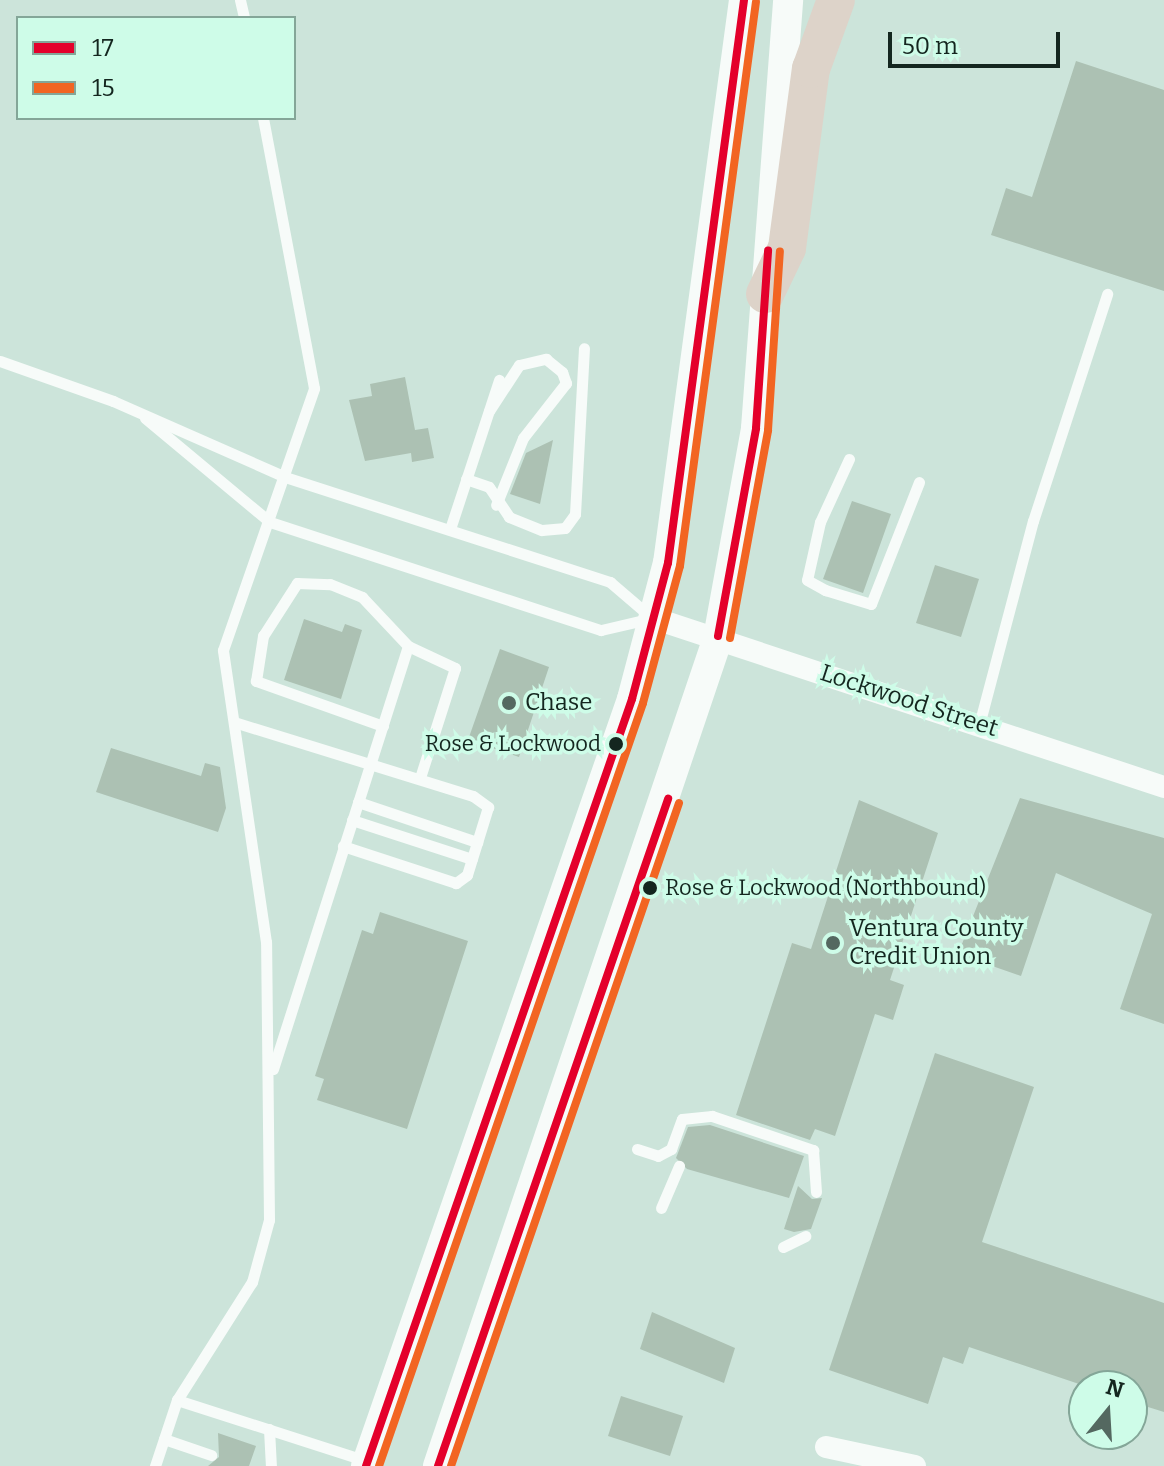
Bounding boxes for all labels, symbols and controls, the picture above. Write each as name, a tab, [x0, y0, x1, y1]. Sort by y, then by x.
legend	[16, 16, 296, 120]
scale bar	[892, 16, 1064, 66]
text: 50 m	[902, 32, 958, 60]
text: 17	[92, 34, 114, 62]
text: 15	[92, 74, 115, 102]
street label: Lockwood Street	[817, 659, 1001, 743]
place label: Chase	[525, 689, 592, 717]
marker: Chase	[500, 694, 518, 712]
place label: Rose & Lockwood	[425, 731, 601, 757]
marker: Rose & Lockwood	[608, 736, 624, 752]
place label: Rose & Lockwood (Northbound)	[665, 875, 986, 901]
marker: Rose & Lockwood (Northbound)	[642, 880, 658, 896]
place label: Ventura County Credit Union	[849, 915, 1023, 971]
marker: Ventura County Credit Union	[824, 934, 842, 952]
north arrow	[1068, 1370, 1148, 1450]
text: N	[1103, 1373, 1127, 1404]

